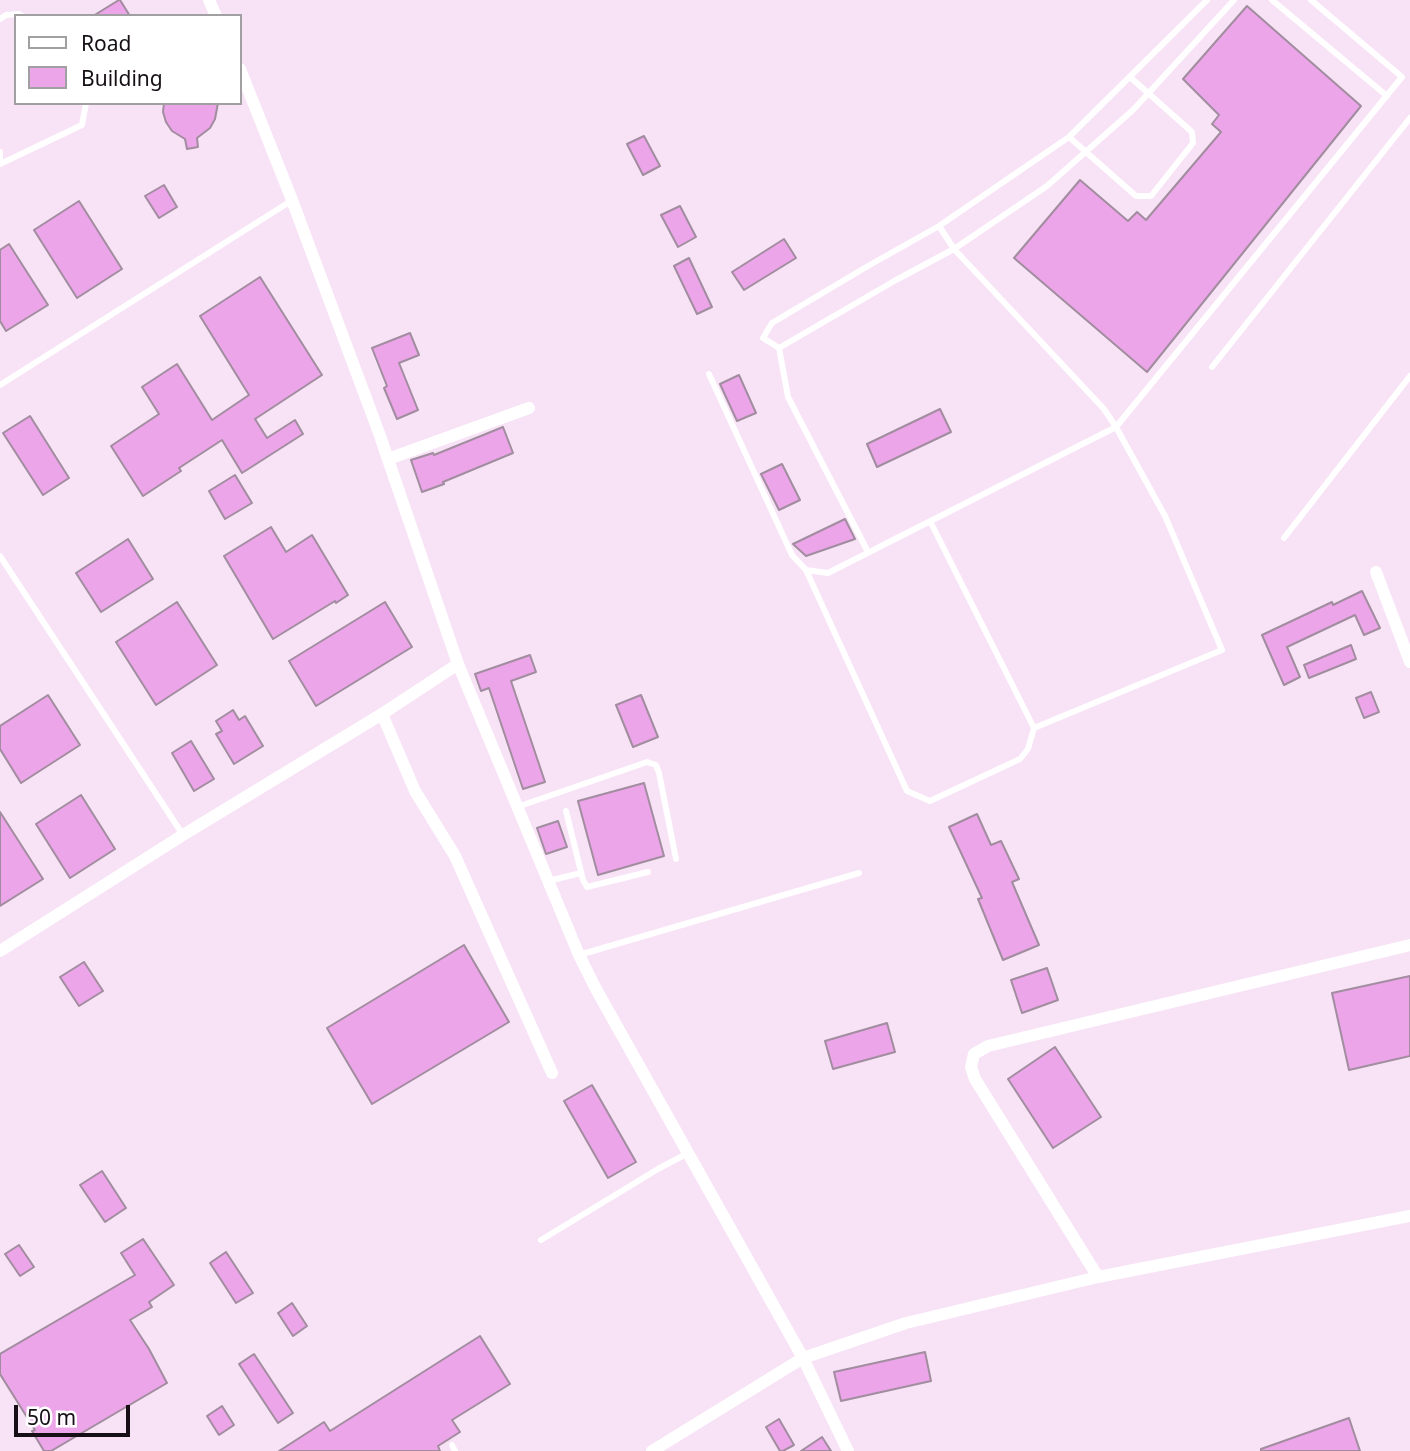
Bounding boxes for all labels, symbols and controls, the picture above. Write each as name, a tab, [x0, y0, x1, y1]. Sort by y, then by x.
legend	[14, 14, 242, 105]
text: Road	[81, 29, 131, 57]
text: Building	[81, 64, 163, 92]
scale bar	[18, 1392, 133, 1436]
text: 50 m	[27, 1403, 76, 1431]

